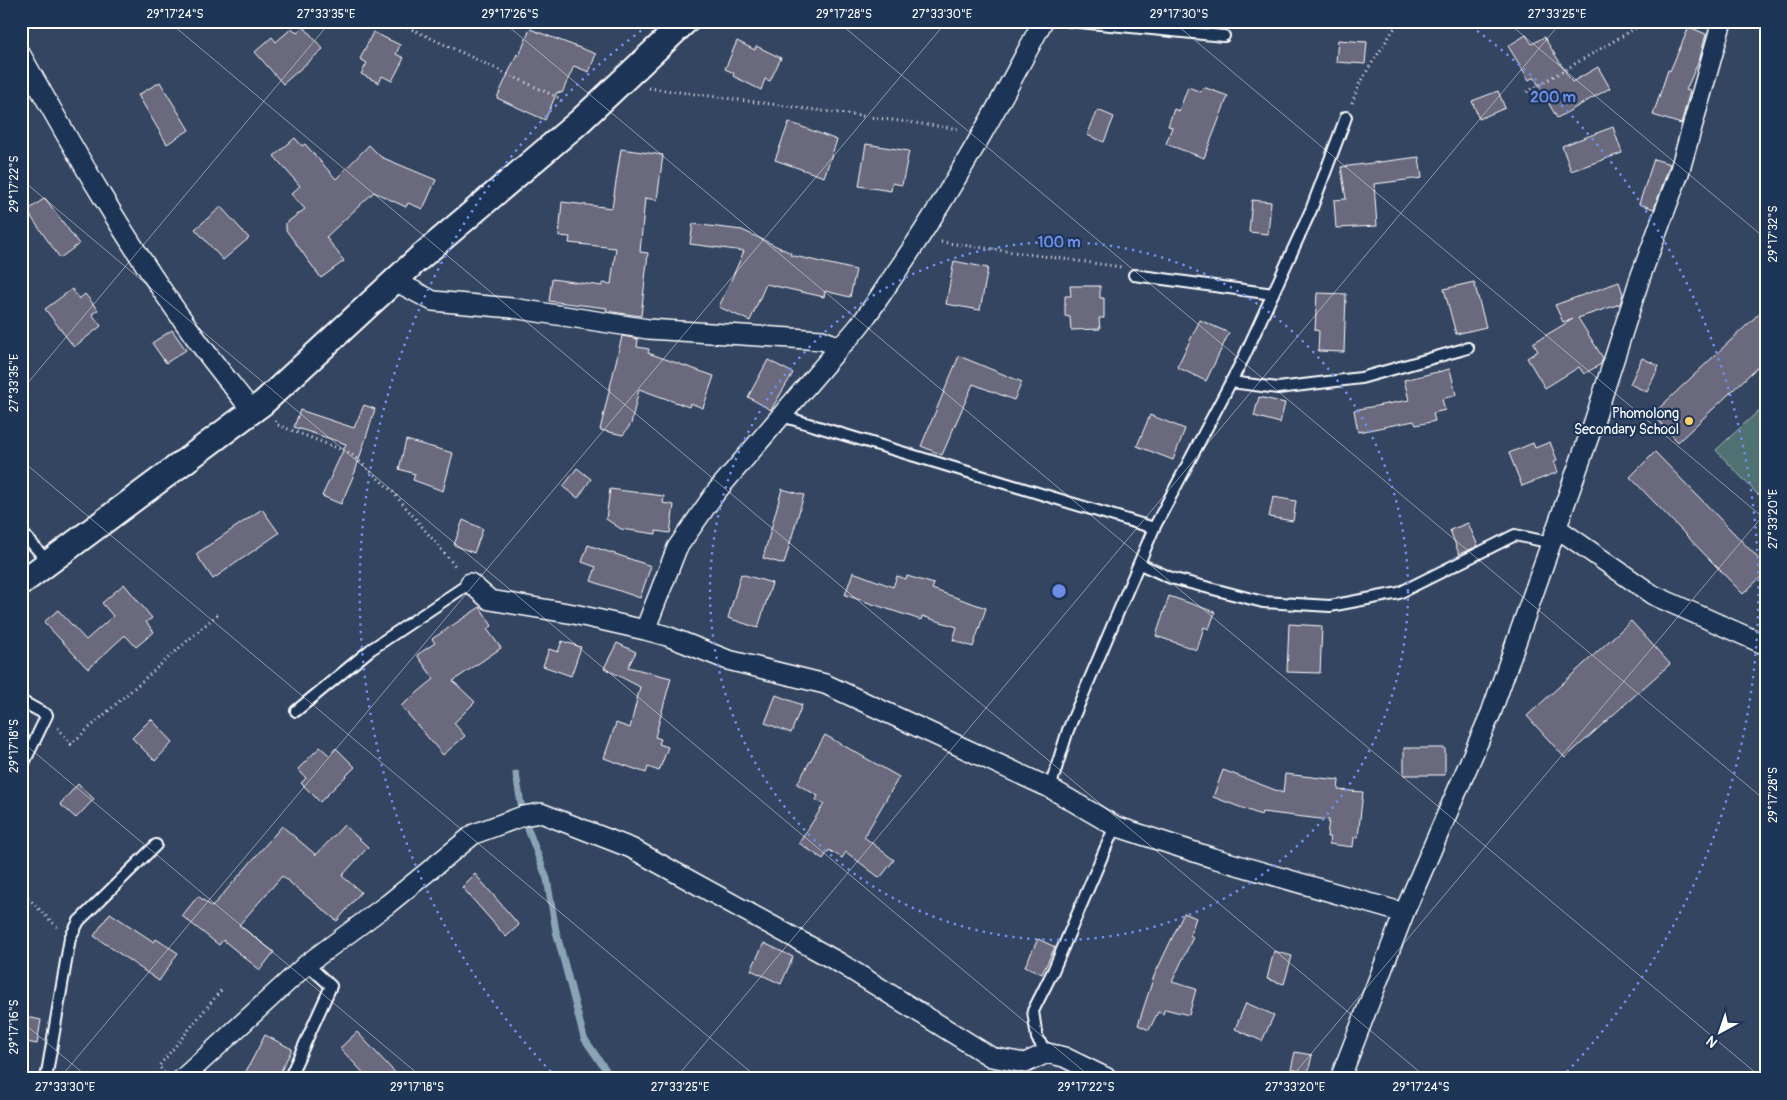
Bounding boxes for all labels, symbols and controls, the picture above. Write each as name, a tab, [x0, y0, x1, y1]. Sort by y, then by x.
text: 29°17'24"S	[146, 7, 204, 22]
text: 27°33'35"E	[297, 7, 355, 22]
text: 29°17'26"S	[481, 7, 539, 22]
text: 29°17'28"S	[816, 7, 872, 22]
text: 27°33'30"E	[912, 7, 972, 22]
text: 29°17'30"S	[1150, 7, 1208, 22]
text: 27°33'25"E	[1528, 7, 1586, 22]
text: 200 m	[1530, 88, 1576, 107]
text: 29°17'22"S	[7, 156, 22, 212]
text: 29°17'32"S	[1766, 206, 1781, 262]
text: 100 m	[1038, 233, 1080, 252]
text: 27°33'35"E	[7, 354, 22, 412]
place label: Phomolong Secondary School	[1574, 405, 1679, 438]
marker: Phomolong Secondary School	[1683, 415, 1695, 427]
text: 27°33'20"E	[1766, 489, 1781, 549]
centre of rings	[1050, 582, 1068, 600]
text: 29°17'18"S	[7, 719, 22, 773]
text: 29°17'28"S	[1766, 767, 1781, 823]
text: 29°17'16"S	[7, 999, 22, 1055]
north arrow	[1694, 1008, 1744, 1058]
text: N	[1703, 1032, 1721, 1051]
text: 27°33'30"E	[35, 1080, 95, 1095]
text: 29°17'18"S	[390, 1080, 444, 1095]
text: 27°33'25"E	[651, 1080, 709, 1095]
text: 29°17'22"S	[1058, 1080, 1114, 1095]
text: 27°33'20"E	[1265, 1080, 1325, 1095]
text: 29°17'24"S	[1392, 1080, 1450, 1095]

